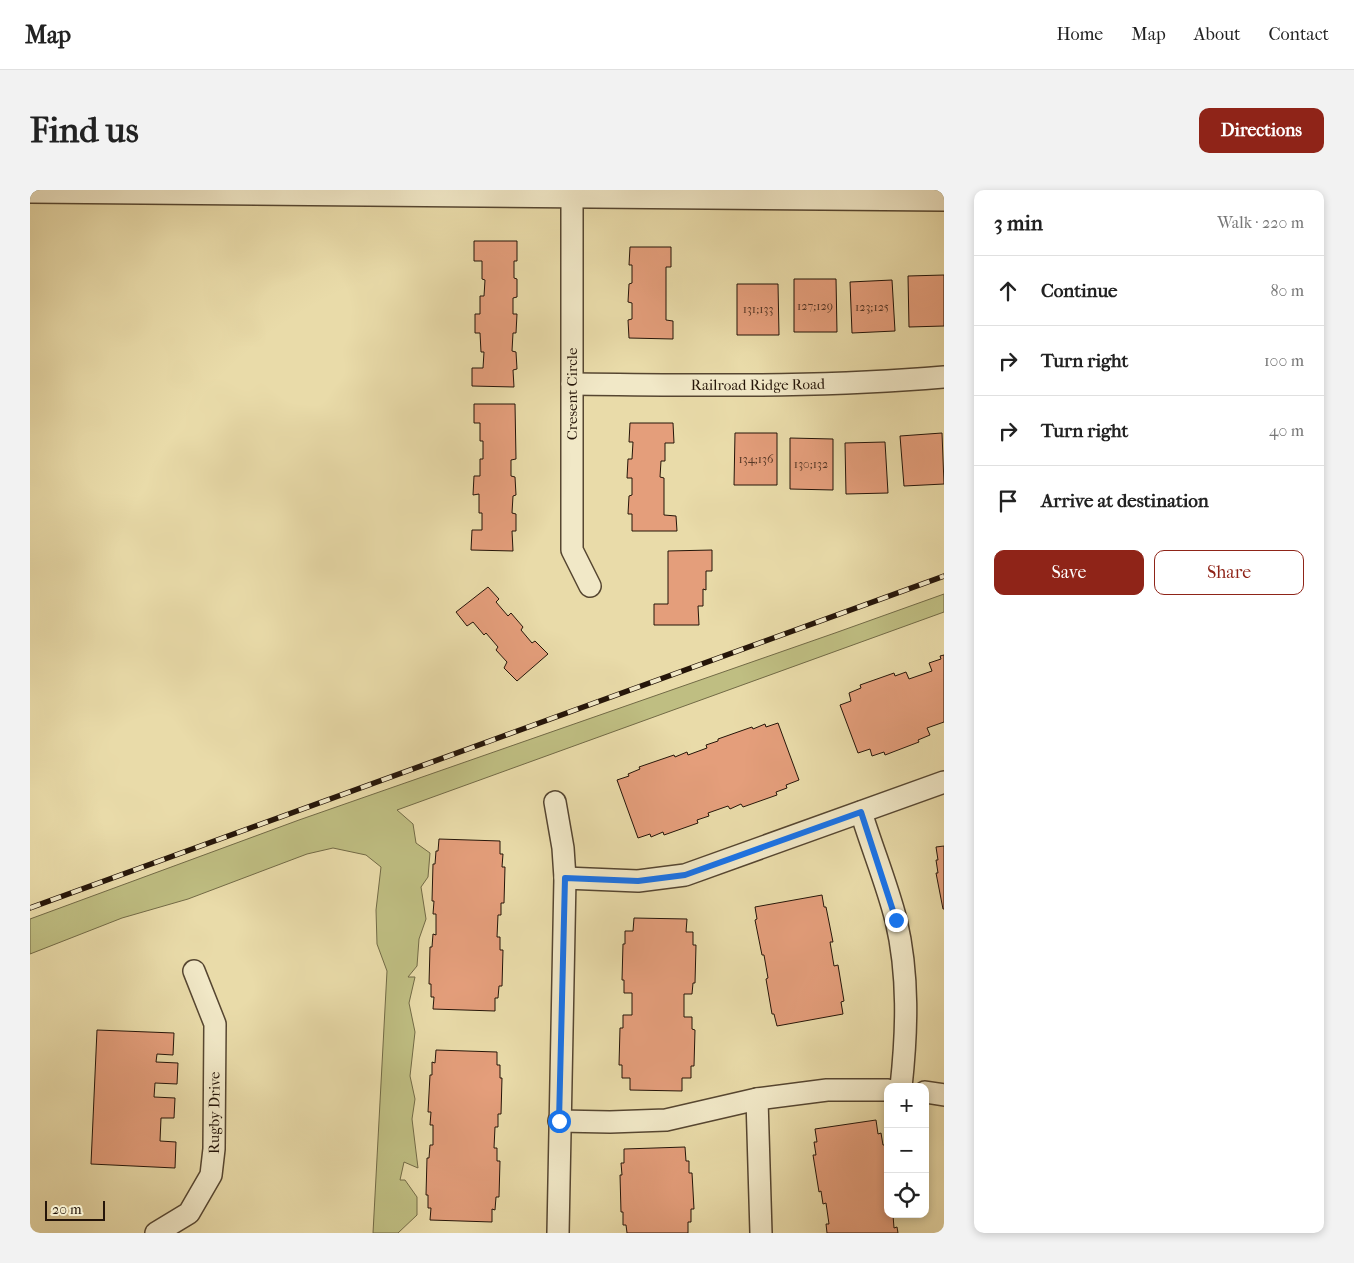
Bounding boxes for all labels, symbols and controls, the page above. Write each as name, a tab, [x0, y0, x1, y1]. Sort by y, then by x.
text: Map	[25, 21, 71, 49]
text: Home	[1056, 24, 1103, 45]
text: Map	[1131, 24, 1166, 45]
text: About	[1194, 24, 1240, 45]
text: Contact	[1268, 24, 1329, 45]
button: Directions	[1199, 108, 1324, 153]
text: Find us	[30, 110, 139, 151]
text: 3 min	[994, 211, 1043, 235]
text: Walk · 220 m	[1217, 213, 1304, 232]
icon: ahead	[994, 277, 1022, 305]
text: Continue	[1041, 280, 1117, 302]
text: 80 m	[1270, 281, 1304, 300]
house number: 127;129	[797, 299, 833, 313]
house number: 123;125	[855, 300, 889, 314]
house number: 131;133	[743, 302, 773, 316]
street label: Cresent Circle	[563, 347, 581, 440]
icon: right	[994, 347, 1022, 375]
text: Turn right	[1041, 350, 1128, 372]
text: 100 m	[1264, 351, 1304, 370]
street label: Railroad Ridge Road	[691, 375, 826, 394]
icon: right	[994, 417, 1022, 445]
text: Turn right	[1041, 420, 1128, 442]
text: 40 m	[1269, 421, 1304, 440]
house number: 134;136	[738, 452, 774, 466]
house number: 130;132	[794, 457, 828, 471]
icon: arrive	[994, 487, 1022, 515]
text: Arrive at destination	[1041, 490, 1209, 512]
button: Save	[994, 550, 1144, 595]
button: Share	[1154, 550, 1304, 595]
route end	[885, 909, 908, 932]
street label: Rugby Drive	[205, 1071, 224, 1154]
map controls	[884, 1083, 929, 1218]
button: +	[884, 1083, 929, 1128]
route start	[548, 1110, 571, 1133]
button: −	[884, 1128, 929, 1173]
button: locate	[884, 1173, 929, 1218]
scale bar	[45, 1198, 105, 1221]
text: 20 m	[52, 1201, 82, 1218]

